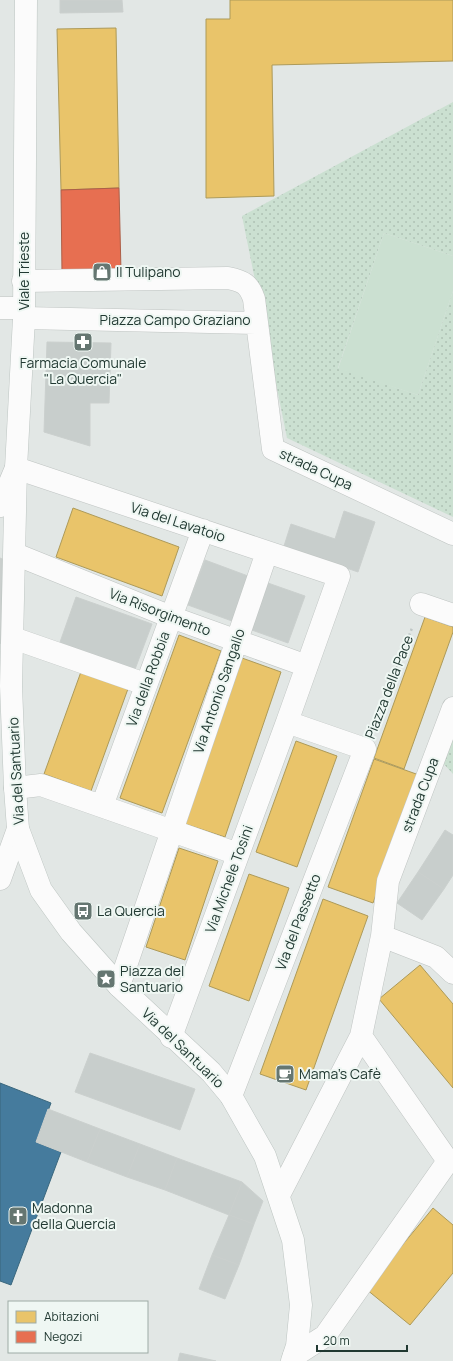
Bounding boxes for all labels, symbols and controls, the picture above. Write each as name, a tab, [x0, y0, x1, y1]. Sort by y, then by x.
street label: Viale Trieste	[14, 232, 33, 310]
shop icon: Il Tulipano	[91, 261, 113, 283]
place label: Il Tulipano	[116, 262, 180, 281]
street label: Piazza Campo Graziano	[100, 310, 250, 329]
pharmacy icon: Farmacia Comunale "La Quercia"	[72, 331, 94, 353]
place label: Farmacia Comunale "La Quercia"	[20, 353, 146, 388]
street label: strada Cupa	[276, 443, 356, 494]
street label: Via del Lavatoio	[128, 497, 228, 546]
street label: Via Risorgimento	[106, 583, 214, 640]
street label: Via Antonio Sangallo	[188, 626, 249, 756]
street label: Via della Robbia	[121, 628, 174, 729]
street label: Piazza della Pace	[360, 632, 417, 741]
street label: Via del Santuario	[3, 717, 28, 825]
street label: strada Cupa	[397, 755, 443, 835]
street label: Via Michele Tosini	[200, 822, 257, 935]
street label: Via del Passetto	[270, 871, 325, 973]
bus stop icon: La Quercia	[72, 900, 94, 922]
place label: La Quercia	[97, 901, 165, 920]
place label: Piazza del Santuario	[120, 961, 184, 996]
place icon: Piazza del Santuario	[95, 968, 117, 990]
street label: Via del Santuario	[138, 1003, 229, 1092]
cafe icon: Mama’s Cafè	[274, 1063, 296, 1085]
place label: Mama’s Cafè	[299, 1064, 381, 1083]
place label: Madonna della Quercia	[32, 1198, 116, 1233]
church icon: Madonna della Quercia	[7, 1205, 29, 1227]
legend	[8, 1301, 148, 1353]
text: Abitazioni	[44, 1308, 99, 1325]
scale bar	[317, 1327, 407, 1353]
text: Negozi	[44, 1328, 82, 1345]
text: 20 m	[323, 1332, 350, 1349]

